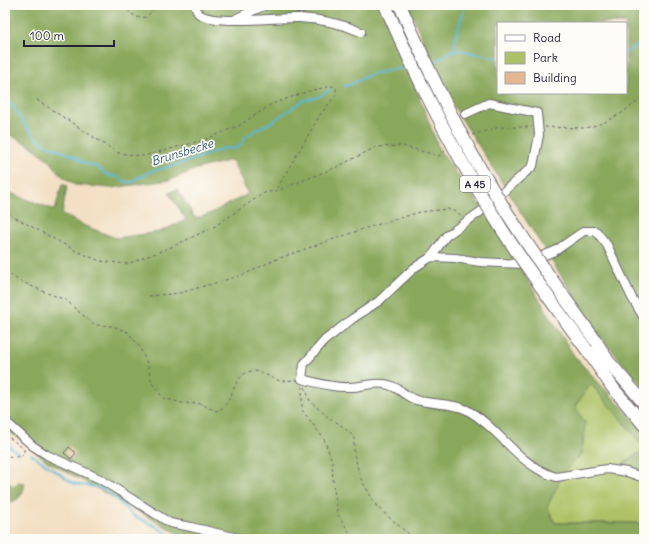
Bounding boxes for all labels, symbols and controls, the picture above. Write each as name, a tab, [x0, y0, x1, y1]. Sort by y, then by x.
scale bar	[24, 22, 114, 48]
legend	[497, 22, 627, 94]
text: 100 m	[30, 28, 64, 43]
text: Road	[533, 30, 561, 45]
text: Park	[533, 50, 558, 65]
text: Building	[533, 70, 577, 85]
water label: Brunsbecke	[149, 135, 216, 169]
road number: A 45	[460, 176, 490, 192]

